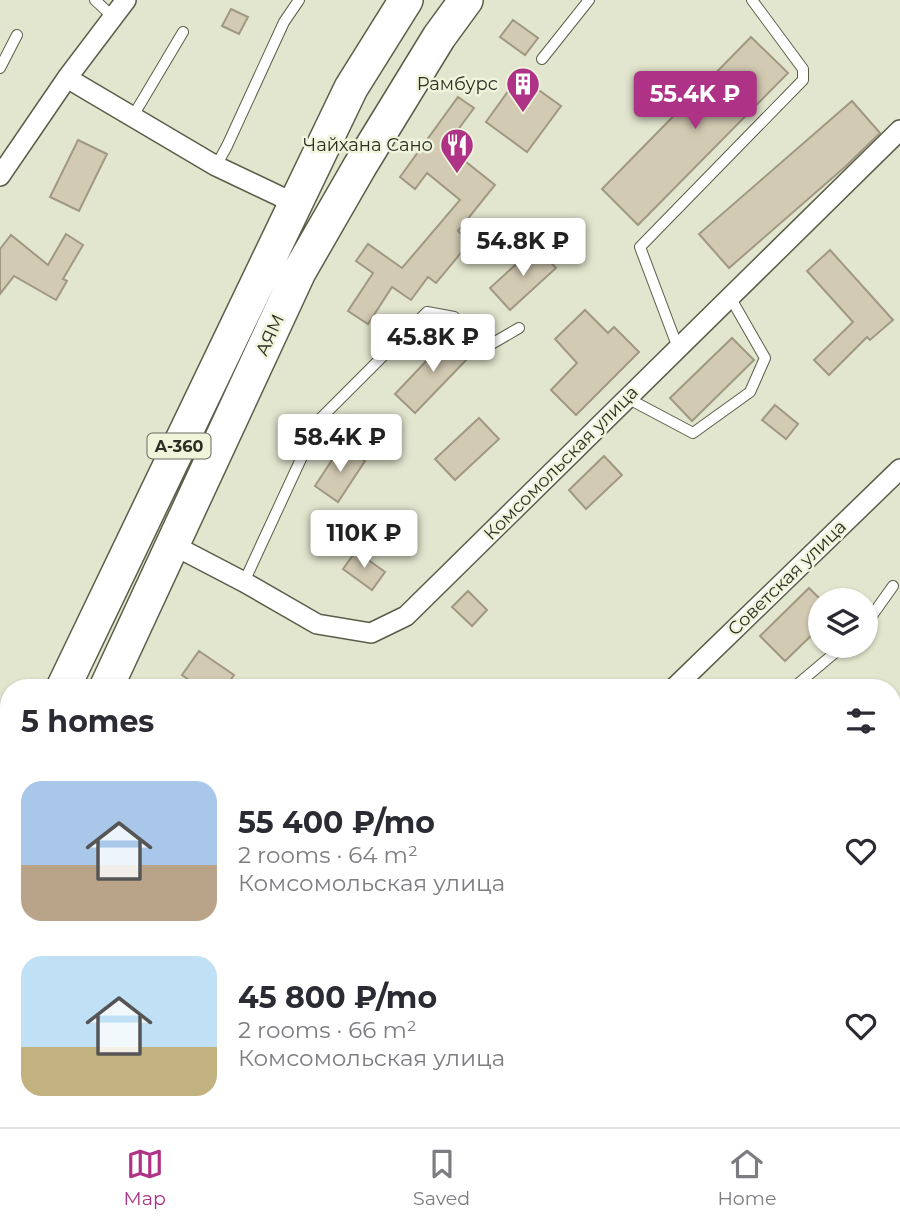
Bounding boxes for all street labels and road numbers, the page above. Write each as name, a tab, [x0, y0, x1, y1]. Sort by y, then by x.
street label: АЯМ	[251, 311, 289, 359]
street label: Комсомольская улица	[479, 381, 643, 545]
road number: А-360	[148, 434, 210, 458]
street label: Советская улица	[723, 516, 851, 640]

